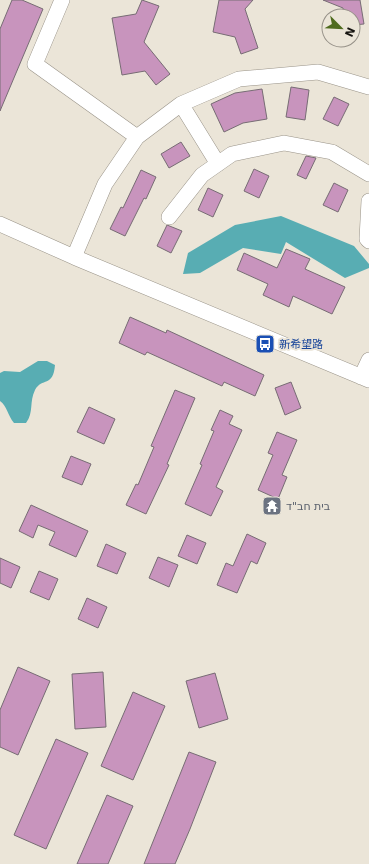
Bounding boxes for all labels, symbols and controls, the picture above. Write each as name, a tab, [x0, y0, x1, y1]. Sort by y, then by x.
north arrow	[321, 8, 361, 48]
text: N	[342, 25, 357, 39]
bus stop icon: 新希望路	[254, 333, 276, 355]
place label: 新希望路	[279, 338, 323, 351]
temple icon: בית חב"ד	[261, 495, 283, 517]
place label: בית חב"ד	[286, 500, 330, 513]

